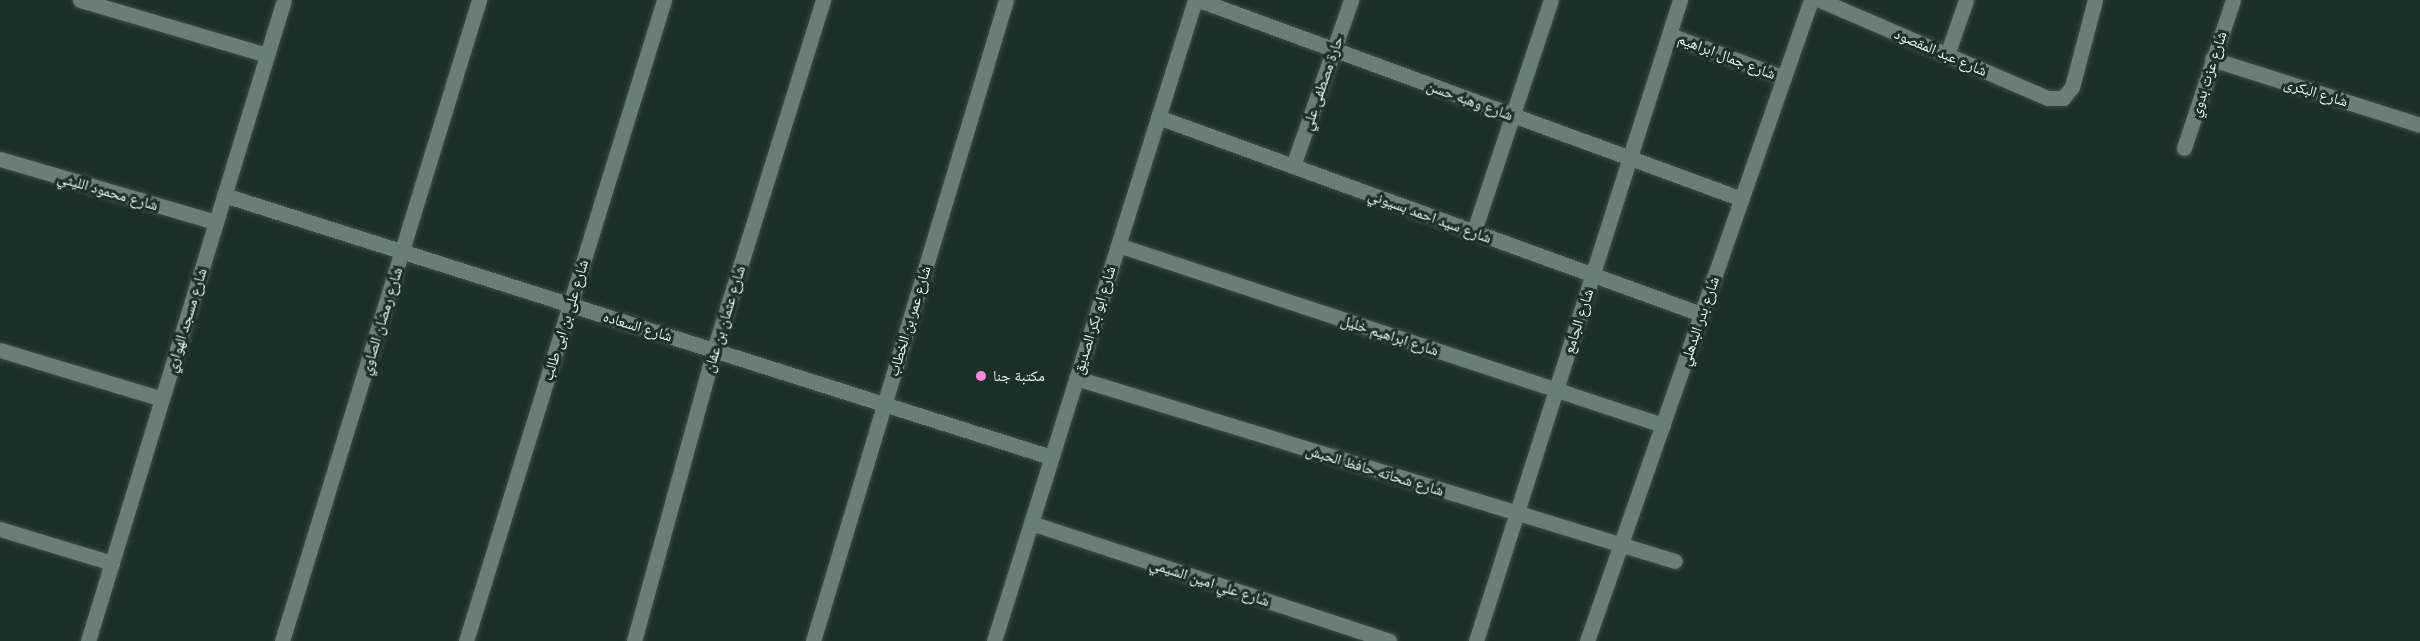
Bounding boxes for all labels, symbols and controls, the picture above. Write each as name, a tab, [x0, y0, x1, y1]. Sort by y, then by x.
street label: شارع عبد المقصود	[1892, 24, 1990, 80]
street label: شارع جمال ابراهيم	[1676, 29, 1778, 83]
street label: شارع عزت بدوي	[2186, 29, 2230, 119]
street label: حارة مصطفى علي	[1297, 33, 1347, 133]
street label: شارع البكرى	[2282, 74, 2350, 110]
street label: شارع وهبه حسن	[1425, 76, 1515, 124]
street label: شارع محمود الليثي	[56, 168, 160, 214]
street label: شارع سيد احمد بسيوني	[1366, 185, 1494, 247]
street label: شارع على بن ابى طالب	[538, 257, 592, 383]
street label: شارع عثمان بن عفان	[699, 263, 749, 375]
street label: شارع عمر بن الخطاب	[884, 264, 934, 378]
street label: شارع ابو بكر الصديق	[1069, 264, 1119, 376]
street label: شارع رمضان الصاوي	[356, 265, 406, 377]
street label: شارع مسجد الهواري	[162, 266, 210, 374]
street label: شارع بدر البدهلي	[1675, 274, 1723, 368]
street label: شارع الجامع	[1559, 286, 1597, 356]
street label: شارع السعاده	[601, 307, 675, 345]
street label: شارع ابراهيم خليل	[1339, 311, 1441, 359]
place label: مكتبة جنا	[993, 367, 1045, 385]
marker: مكتبة جنا	[974, 369, 988, 383]
street label: شارع شحاته حافظ الحبش	[1304, 440, 1446, 500]
street label: شارع علي امين الشيمي	[1148, 554, 1272, 610]

